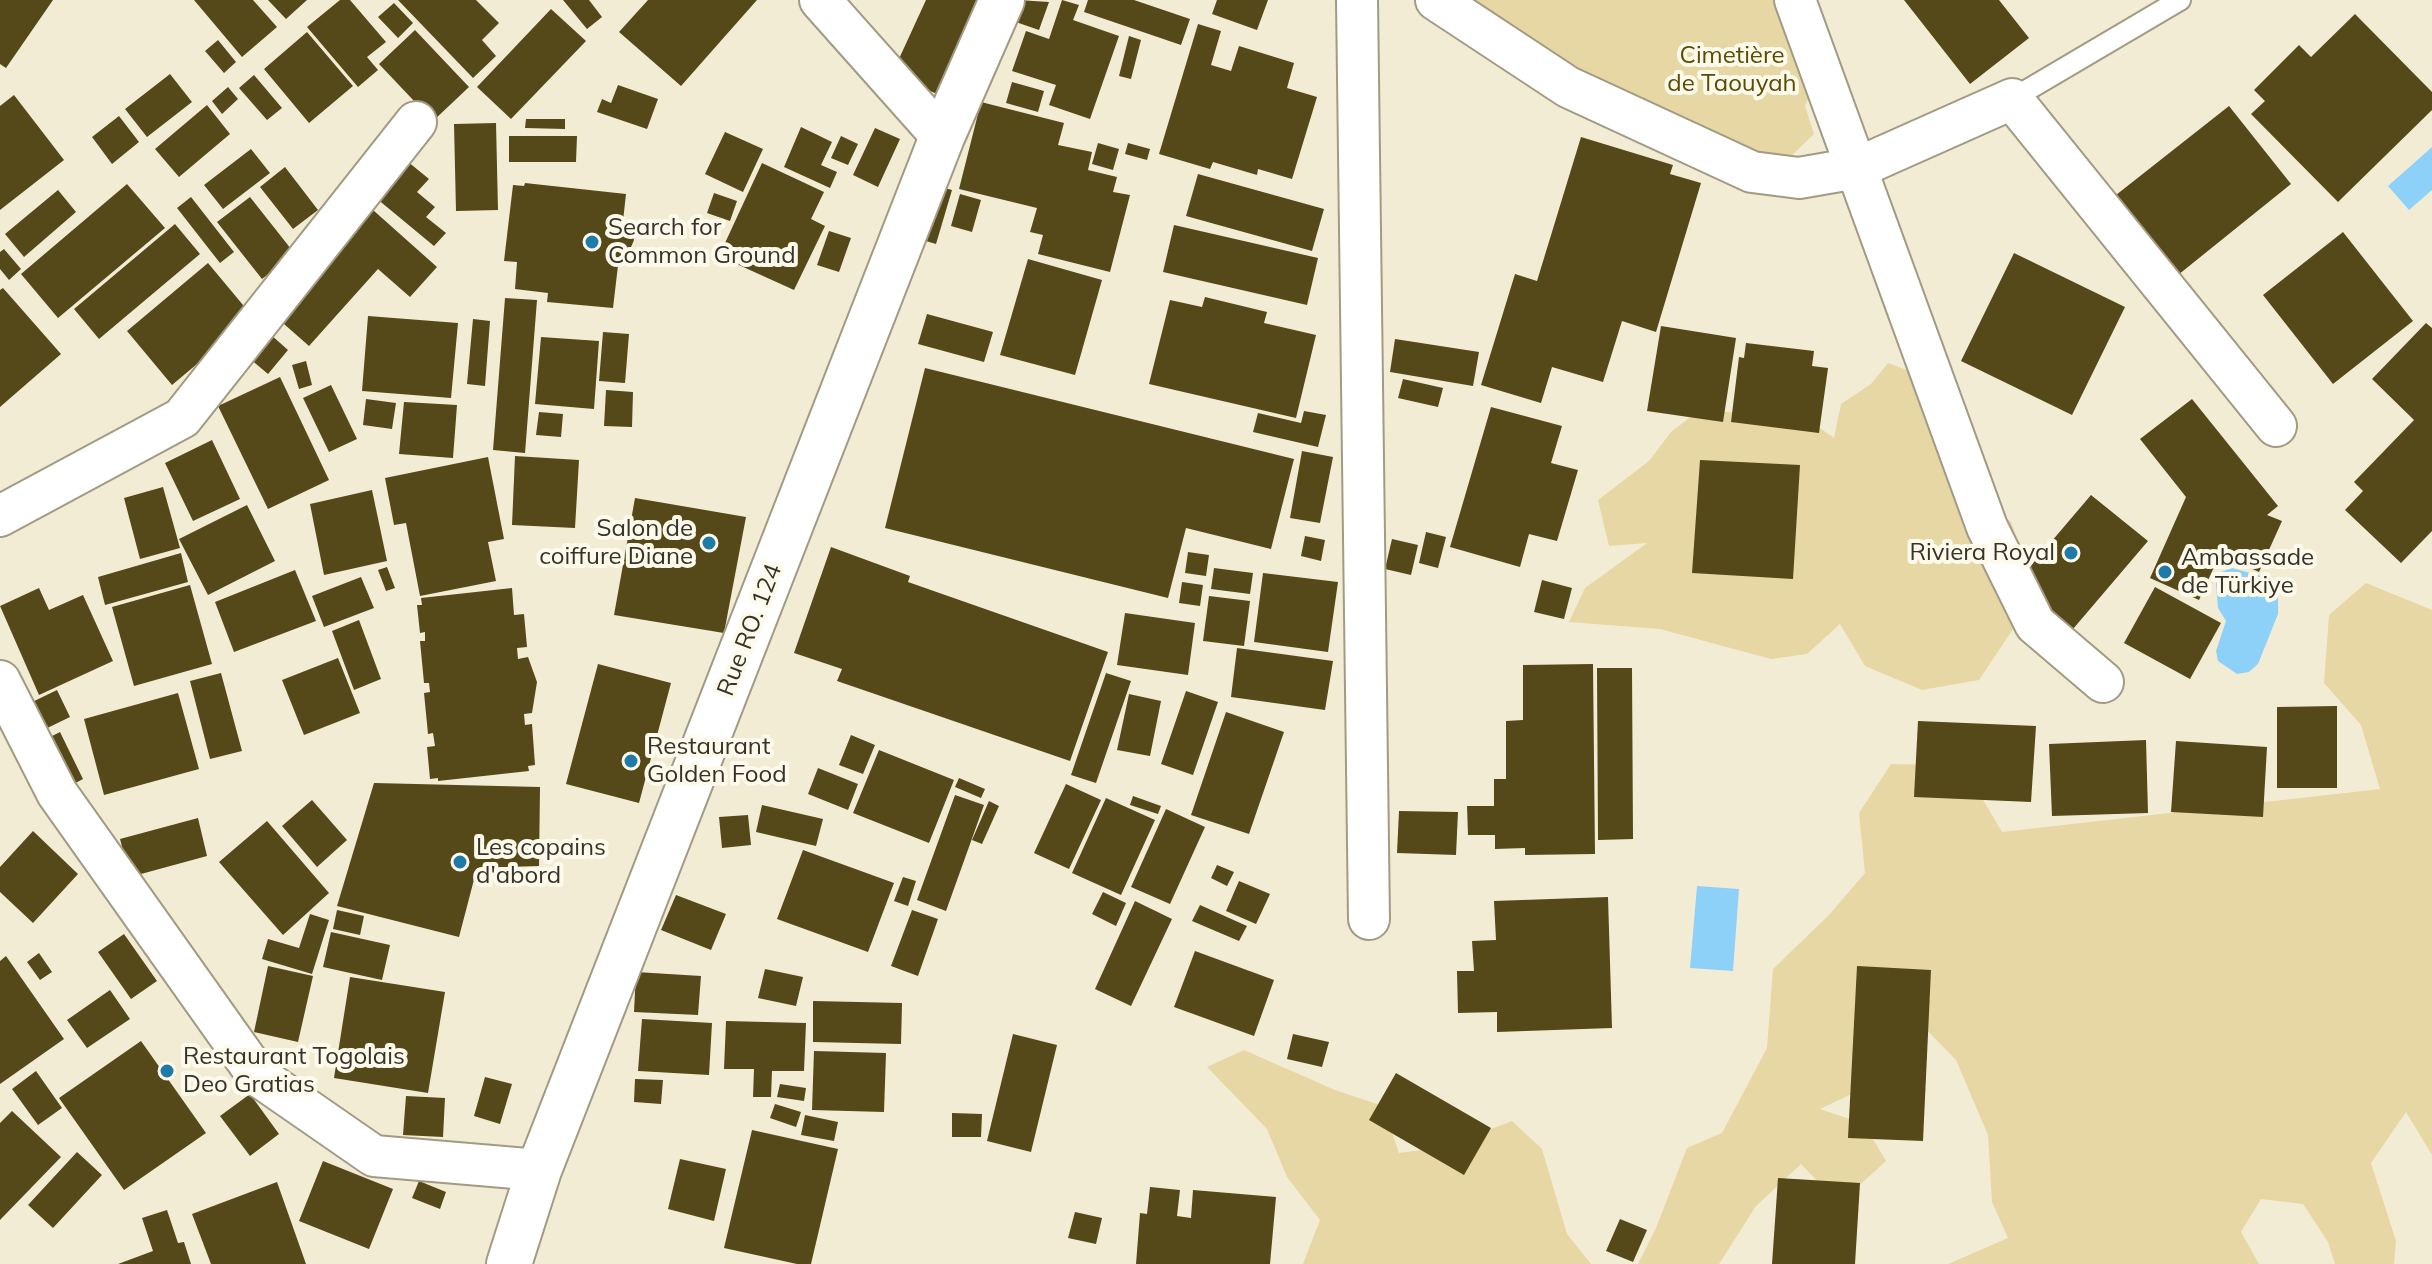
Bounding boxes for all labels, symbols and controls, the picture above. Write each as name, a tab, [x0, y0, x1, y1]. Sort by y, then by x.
park label: Cimetière de Taouyah	[1667, 42, 1797, 98]
place label: Search for Common Ground	[608, 214, 796, 270]
marker: Search for Common Ground	[583, 233, 601, 251]
place label: Salon de coiffure Diane	[539, 515, 693, 571]
marker: Salon de coiffure Diane	[700, 534, 718, 552]
place label: Riviera Royal	[1909, 539, 2055, 567]
marker: Riviera Royal	[2062, 544, 2080, 562]
place label: Ambassade de Türkiye	[2181, 544, 2314, 600]
street label: Rue RO. 124	[712, 560, 788, 700]
marker: Ambassade de Türkiye	[2156, 563, 2174, 581]
place label: Restaurant Golden Food	[647, 733, 787, 789]
marker: Restaurant Golden Food	[622, 752, 640, 770]
place label: Les copains d'abord	[476, 834, 606, 890]
marker: Les copains d'abord	[451, 853, 469, 871]
place label: Restaurant Togolais Deo Gratias	[183, 1043, 405, 1099]
marker: Restaurant Togolais Deo Gratias	[158, 1062, 176, 1080]

